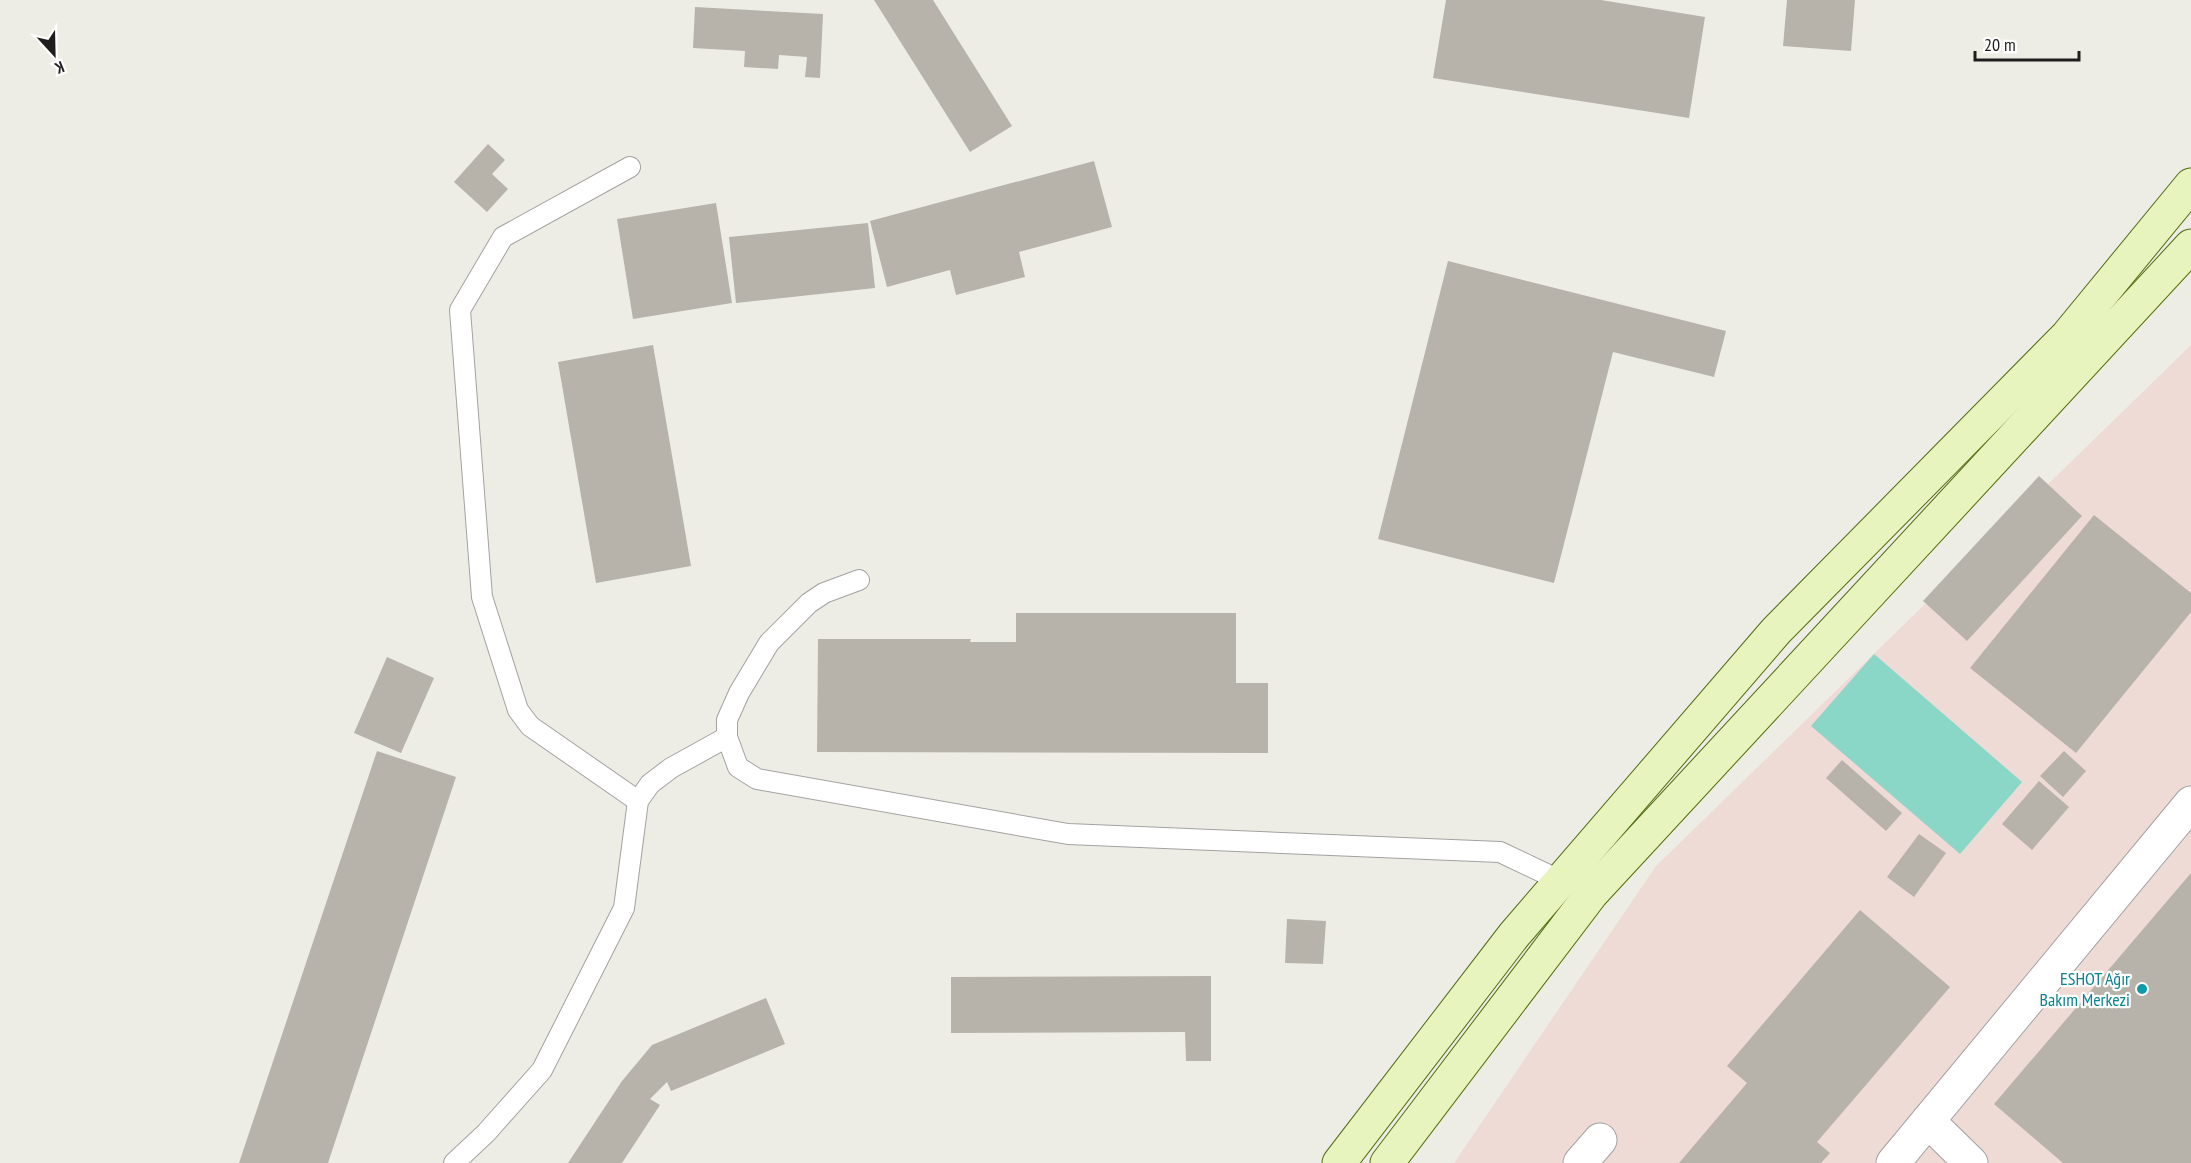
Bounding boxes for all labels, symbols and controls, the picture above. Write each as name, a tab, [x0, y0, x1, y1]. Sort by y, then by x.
north arrow	[24, 24, 84, 84]
scale bar	[1975, 24, 2078, 62]
text: 20 m	[1984, 33, 2016, 56]
text: K	[51, 57, 67, 79]
place label: ESHOT Ağır Bakım Merkezi	[2040, 967, 2130, 1011]
marker: ESHOT Ağır Bakım Merkezi	[2135, 982, 2149, 996]

